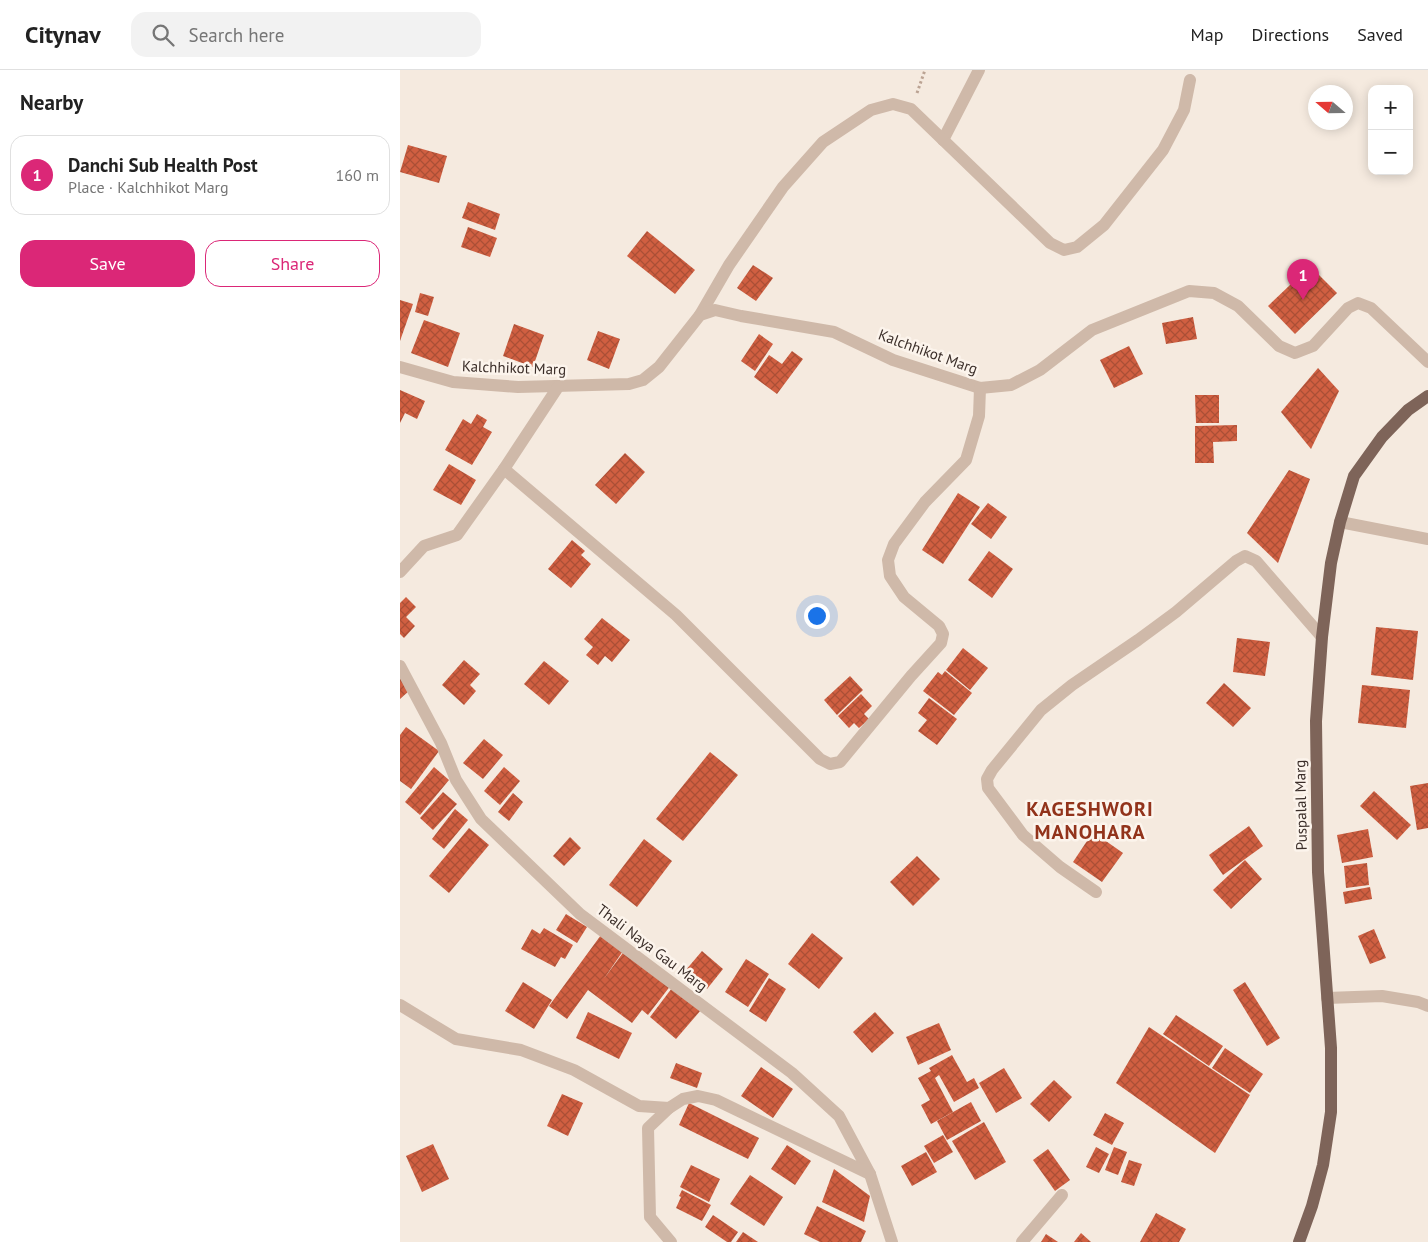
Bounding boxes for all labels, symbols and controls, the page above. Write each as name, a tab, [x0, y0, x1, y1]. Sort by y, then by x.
search box	[131, 12, 481, 57]
text: Citynav	[25, 19, 101, 50]
icon: search	[149, 21, 177, 49]
text: Search here	[189, 23, 284, 47]
text: Map	[1191, 23, 1223, 46]
text: Directions	[1251, 23, 1329, 46]
text: Saved	[1357, 23, 1403, 46]
north arrow	[1308, 85, 1353, 130]
map controls	[1368, 85, 1413, 175]
button: +	[1368, 85, 1413, 130]
text: Nearby	[20, 89, 83, 116]
button: −	[1368, 130, 1413, 175]
text: Danchi Sub Health Post	[68, 153, 258, 177]
text: 1	[32, 165, 42, 185]
text: 160 m	[336, 165, 379, 185]
text: Place · Kalchhikot Marg	[68, 177, 229, 197]
button: Save	[20, 240, 195, 287]
button: Share	[205, 240, 380, 287]
pin: 1	[1287, 259, 1319, 300]
street label: Kalchhikot Marg	[876, 325, 980, 378]
street label: Kalchhikot Marg	[462, 356, 566, 379]
your location	[804, 603, 830, 629]
street label: Puspalal Marg	[1290, 760, 1311, 850]
district label: KAGESHWORI MANOHARA	[1026, 796, 1154, 845]
street label: Thali Naya Gau Marg	[593, 900, 711, 995]

